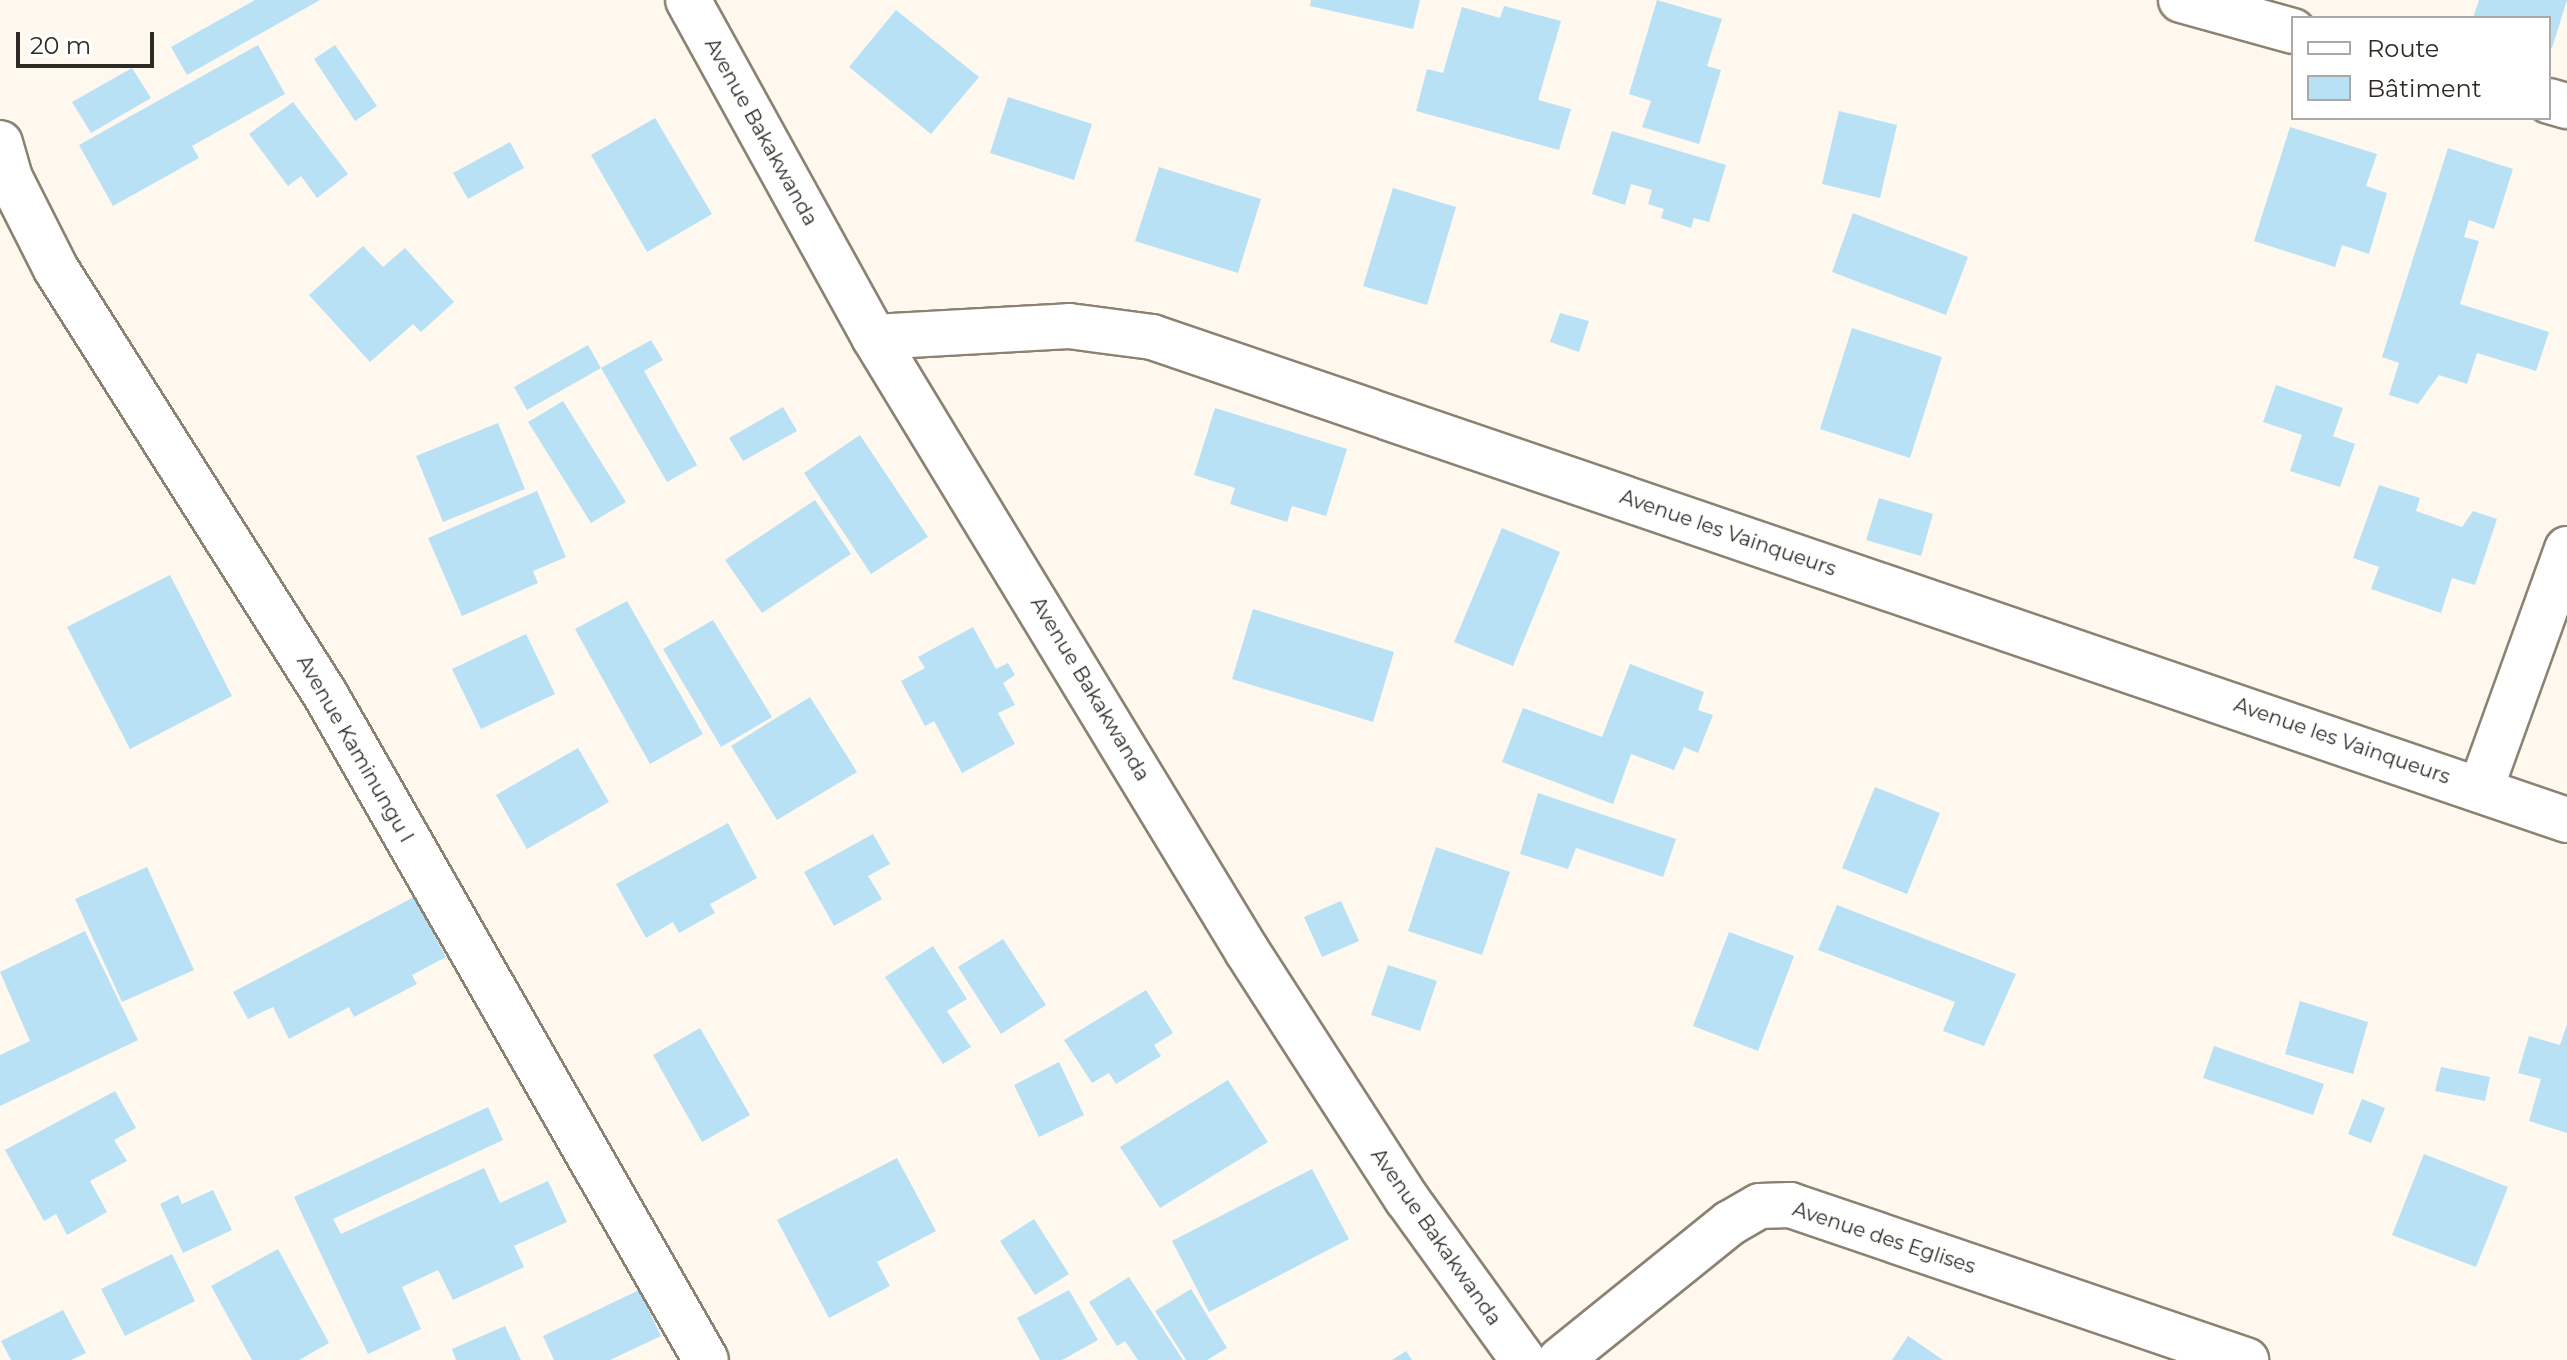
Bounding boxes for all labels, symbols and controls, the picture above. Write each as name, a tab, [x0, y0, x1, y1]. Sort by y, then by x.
scale bar	[20, 16, 158, 66]
legend	[2291, 16, 2551, 120]
text: 20 m	[30, 31, 91, 60]
street label: Avenue Bakakwanda	[699, 34, 823, 230]
text: Route	[2367, 34, 2439, 63]
text: Bâtiment	[2367, 74, 2481, 103]
street label: Avenue les Vainqueurs	[1617, 485, 1839, 581]
street label: Avenue Bakakwanda	[1026, 593, 1154, 785]
street label: Avenue Kaminungu I	[292, 651, 418, 847]
street label: Avenue les Vainqueurs	[2231, 693, 2453, 789]
street label: Avenue Bakakwanda	[1366, 1144, 1506, 1330]
street label: Avenue des Eglises	[1790, 1197, 1978, 1279]

